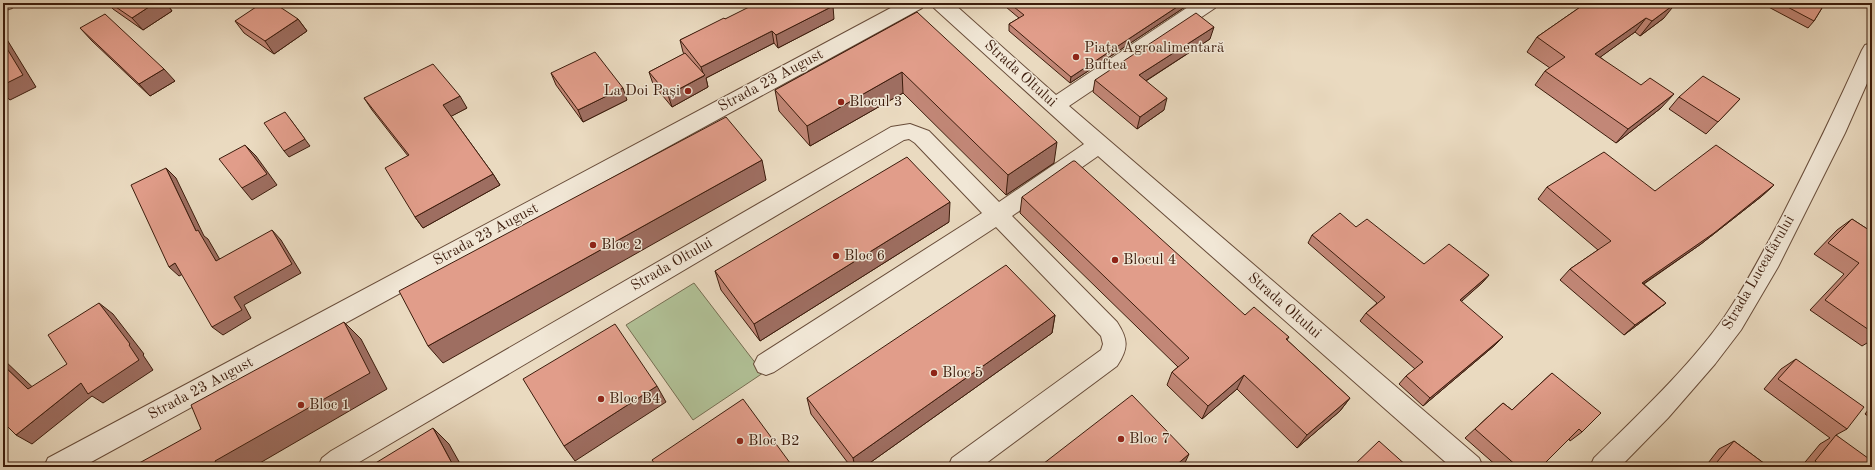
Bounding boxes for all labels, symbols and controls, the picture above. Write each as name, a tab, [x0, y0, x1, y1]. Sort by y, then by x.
street label: Strada Oltului	[981, 38, 1059, 110]
place label: Piața Agroalimentară Buftea	[1084, 41, 1225, 73]
street label: Strada 23 August	[716, 47, 826, 115]
marker: Piața Agroalimentară Buftea	[1071, 52, 1081, 62]
place label: La Doi Pași	[603, 84, 680, 99]
marker: La Doi Pași	[683, 86, 693, 96]
place label: Blocul 3	[849, 95, 902, 110]
marker: Blocul 3	[836, 97, 846, 107]
street label: Strada 23 August	[431, 201, 541, 269]
street label: Strada Luceafărului	[1720, 213, 1798, 333]
street label: Strada Oltului	[629, 236, 715, 294]
place label: Bloc 2	[601, 238, 642, 253]
marker: Bloc 2	[588, 240, 598, 250]
place label: Bloc 6	[844, 249, 885, 264]
marker: Bloc 6	[831, 251, 841, 261]
place label: Blocul 4	[1123, 253, 1176, 268]
marker: Blocul 4	[1110, 255, 1120, 265]
street label: Strada Oltului	[1245, 270, 1323, 342]
street label: Strada 23 August	[146, 355, 256, 423]
place label: Bloc 5	[942, 366, 983, 381]
marker: Bloc 5	[929, 368, 939, 378]
place label: Bloc B4	[609, 392, 661, 407]
marker: Bloc B4	[596, 394, 606, 404]
place label: Bloc 1	[309, 398, 350, 413]
marker: Bloc 1	[296, 400, 306, 410]
place label: Bloc 7	[1129, 432, 1170, 447]
place label: Bloc B2	[748, 434, 800, 449]
marker: Bloc 7	[1116, 434, 1126, 444]
marker: Bloc B2	[735, 436, 745, 446]

